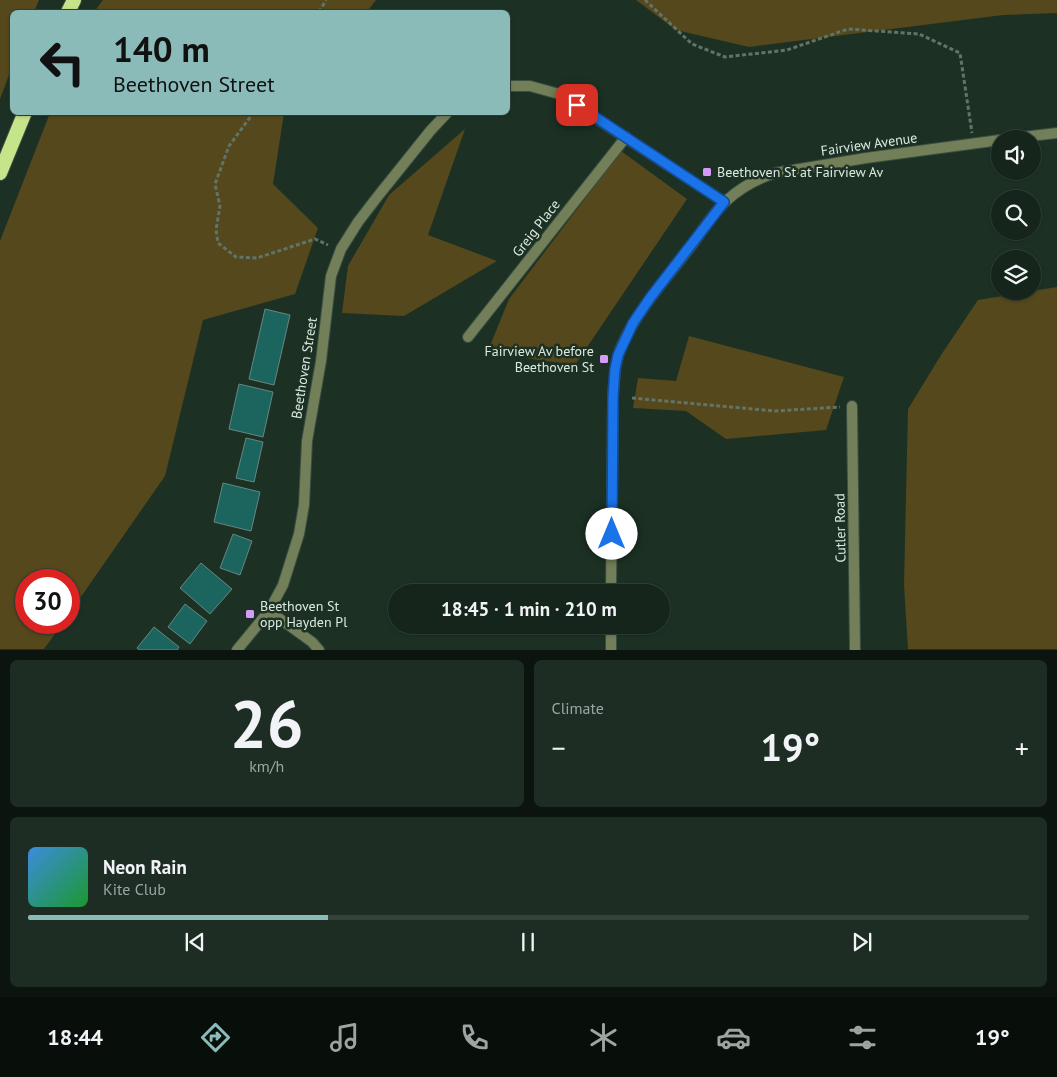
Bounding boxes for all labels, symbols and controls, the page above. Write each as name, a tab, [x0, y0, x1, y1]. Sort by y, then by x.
text: 140 m	[113, 26, 210, 72]
icon: left	[30, 30, 95, 95]
text: Beethoven Street	[113, 70, 275, 98]
pin	[556, 84, 598, 126]
icon: arrive	[563, 91, 591, 119]
street label: Fairview Avenue	[820, 128, 918, 160]
map controls	[991, 130, 1041, 300]
button: sound	[991, 130, 1041, 180]
place label: Beethoven St at Fairview Av	[717, 163, 884, 181]
marker: Beethoven St at Fairview Av	[701, 166, 713, 178]
button: search	[991, 190, 1041, 240]
street label: Greig Place	[508, 196, 564, 260]
button: layers	[991, 250, 1041, 300]
street label: Beethoven Street	[287, 316, 321, 420]
place label: Fairview Av before Beethoven St	[485, 342, 594, 376]
marker: Fairview Av before Beethoven St	[598, 353, 610, 365]
street label: Cutler Road	[830, 493, 850, 563]
position arrow	[585, 507, 637, 559]
speed limit sign: 30	[15, 569, 80, 634]
place label: Beethoven St opp Hayden Pl	[260, 597, 347, 631]
text: 18:45 · 1 min · 210 m	[441, 597, 617, 621]
marker: Beethoven St opp Hayden Pl	[244, 608, 256, 620]
text: 26	[230, 681, 304, 765]
text: Climate	[552, 698, 604, 718]
text: 19°	[760, 722, 820, 771]
text: −	[552, 729, 566, 766]
text: +	[1015, 729, 1029, 766]
text: km/h	[249, 756, 284, 776]
text: Neon Rain	[103, 855, 187, 879]
text: Kite Club	[103, 879, 166, 899]
icon: previous	[181, 928, 209, 956]
icon: pause	[514, 928, 542, 956]
icon: next	[848, 928, 876, 956]
icon: directions	[198, 1020, 233, 1055]
icon: music	[327, 1020, 362, 1055]
icon: phone	[457, 1020, 492, 1055]
icon: climate	[586, 1020, 621, 1055]
icon: car	[716, 1020, 751, 1055]
icon: filters	[845, 1020, 880, 1055]
text: 18:44	[47, 1023, 103, 1051]
text: 19°	[975, 1023, 1010, 1051]

